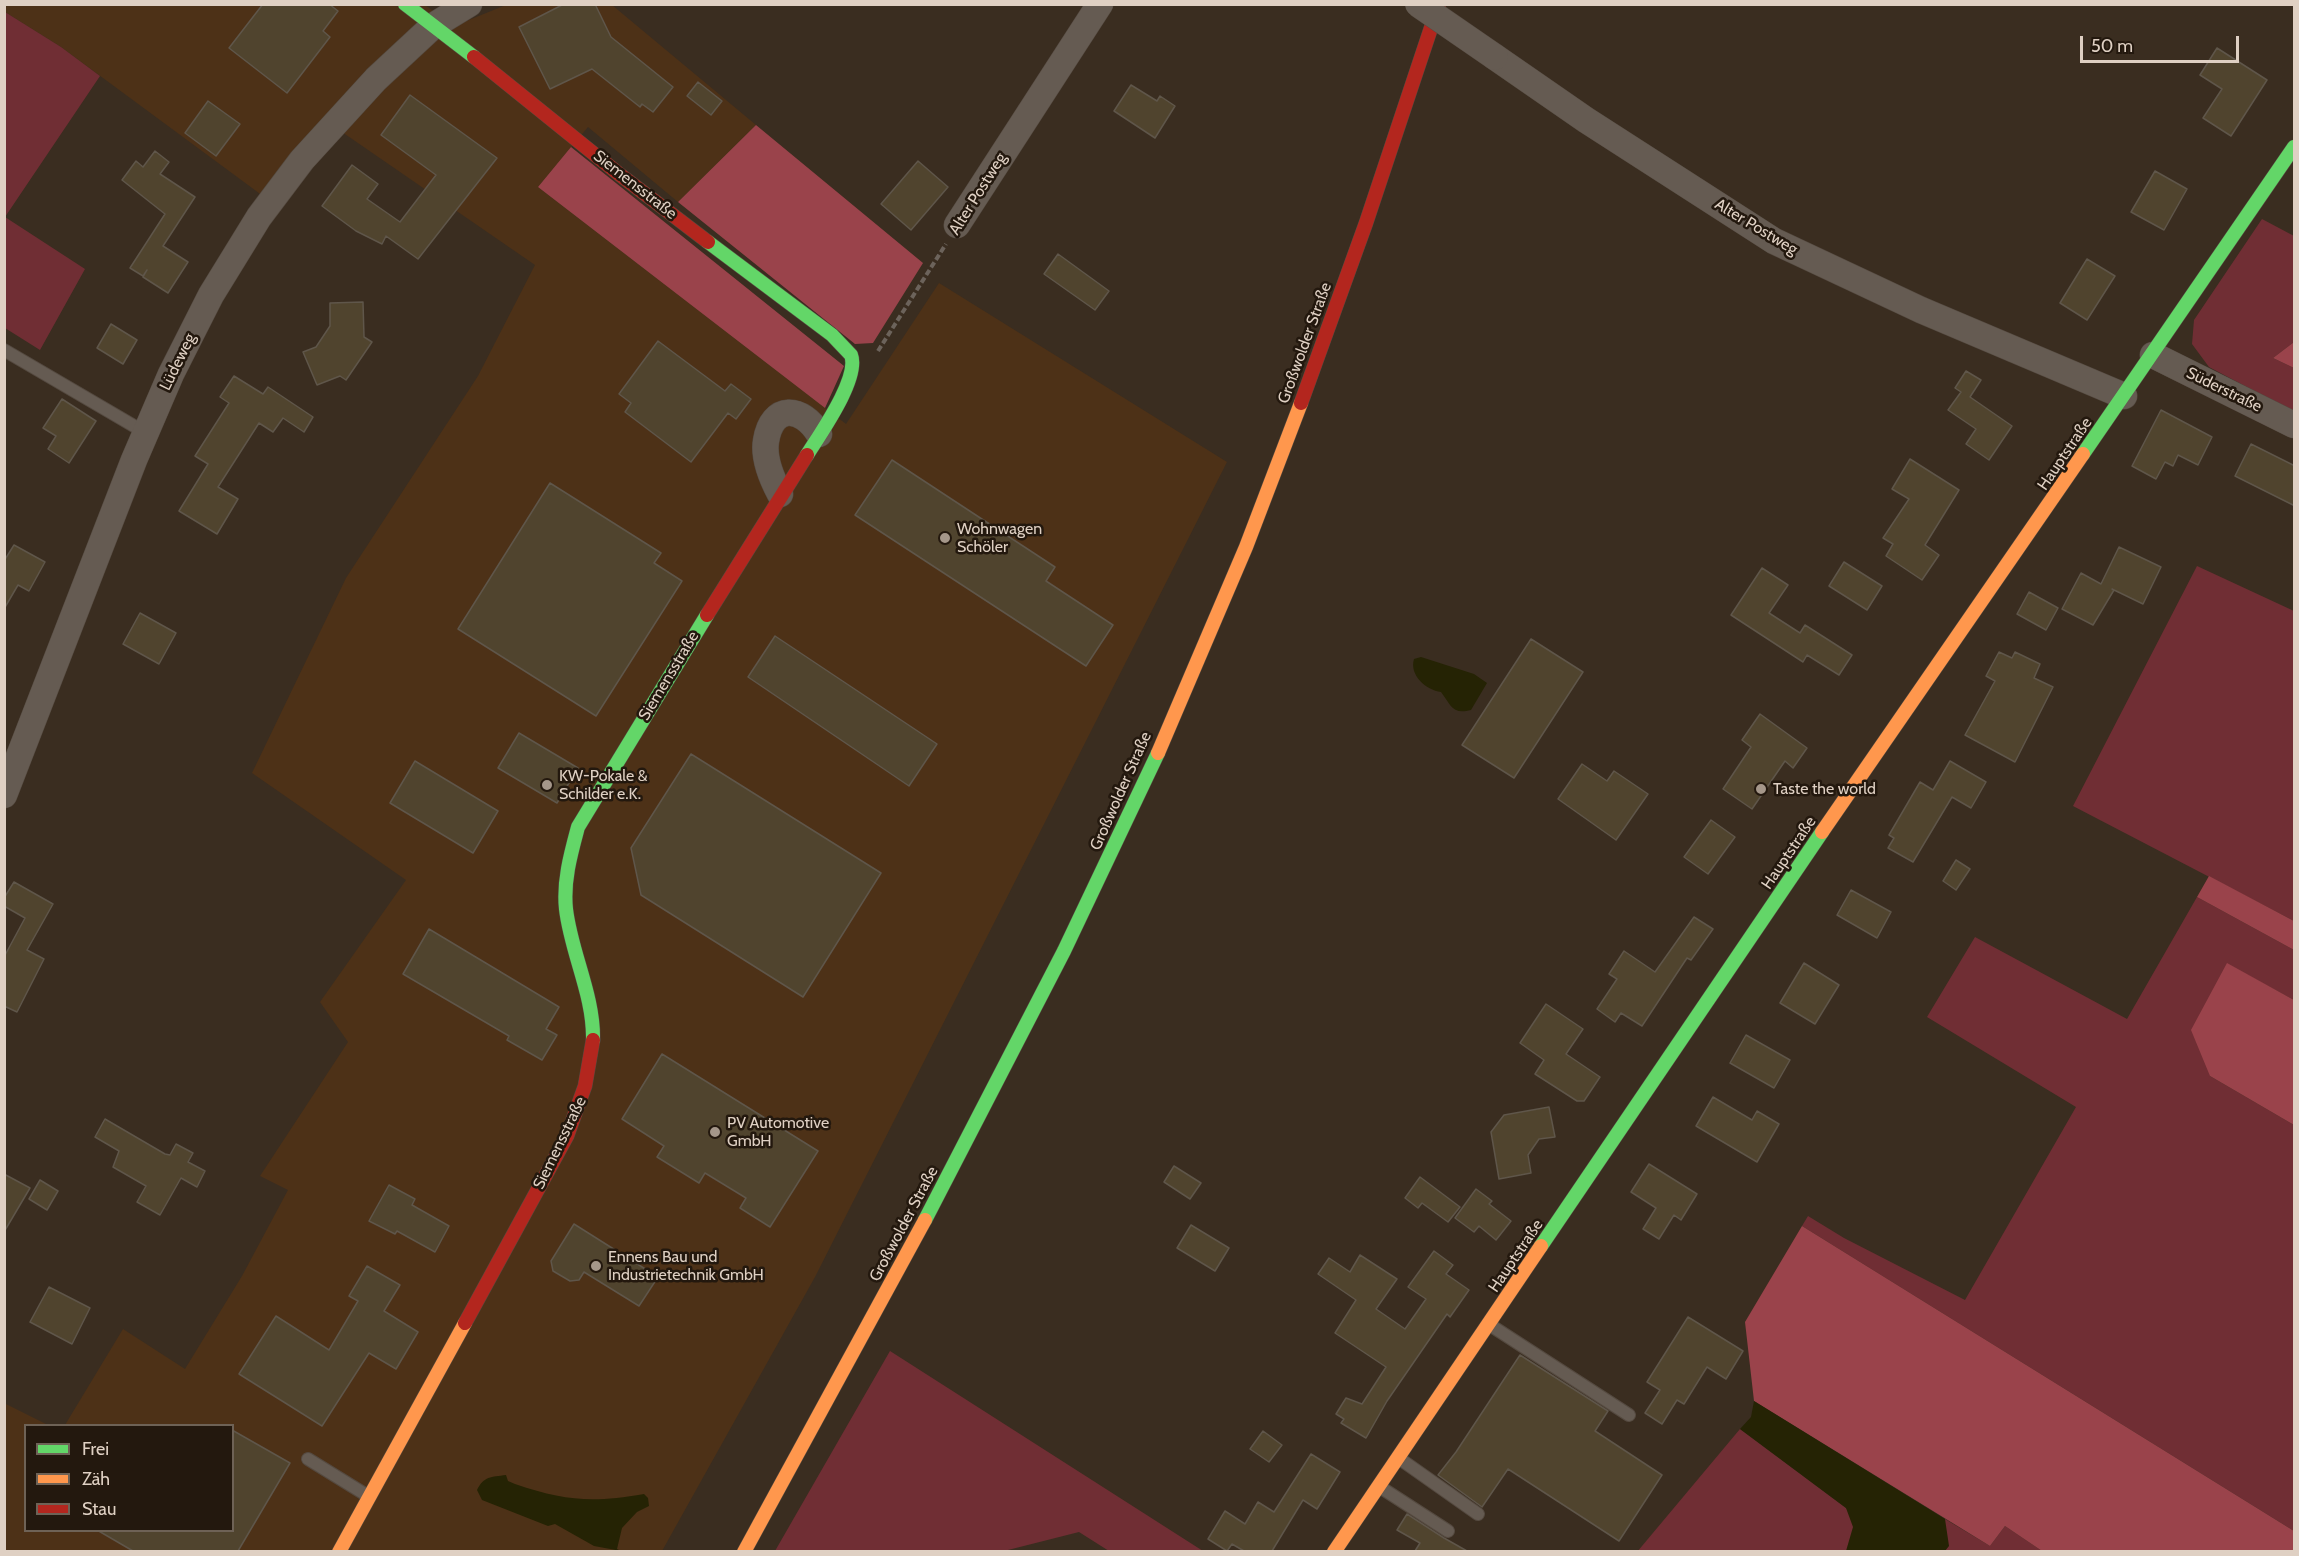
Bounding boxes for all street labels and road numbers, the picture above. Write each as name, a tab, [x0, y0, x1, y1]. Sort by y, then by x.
street label: Siemensstraße	[589, 146, 681, 224]
street label: Alter Postweg	[945, 149, 1011, 239]
street label: Alter Postweg	[1711, 195, 1801, 259]
street label: Großwolder Straße	[1274, 280, 1336, 406]
street label: Lüdeweg	[156, 330, 200, 394]
street label: Süderstraße	[2183, 363, 2265, 417]
street label: Hauptstraße	[2034, 414, 2096, 494]
street label: Siemensstraße	[635, 628, 703, 724]
street label: Großwolder Straße	[1086, 729, 1156, 853]
street label: Hauptstraße	[1758, 813, 1820, 893]
street label: Siemensstraße	[529, 1094, 591, 1192]
street label: Großwolder Straße	[866, 1163, 942, 1285]
street label: Hauptstraße	[1485, 1216, 1547, 1296]

